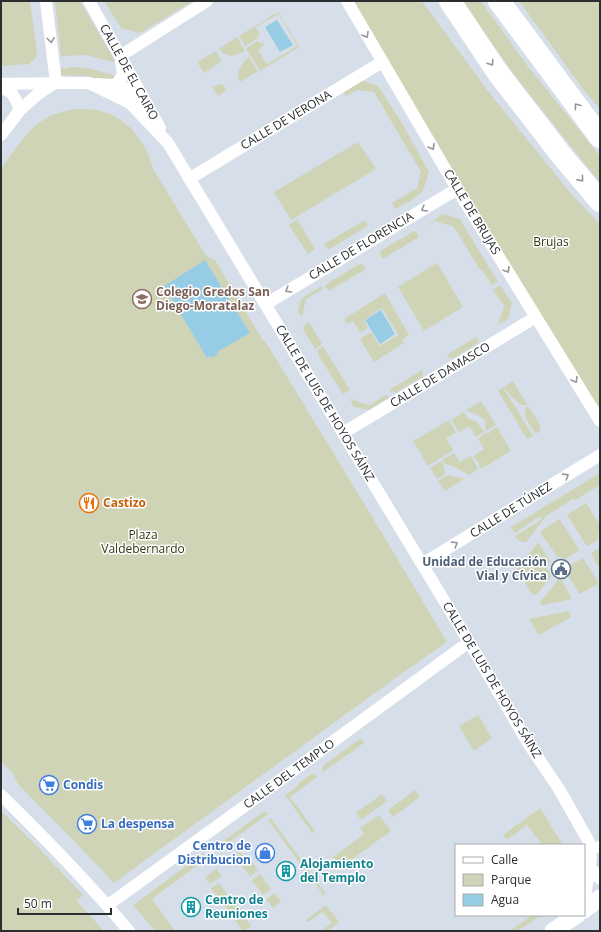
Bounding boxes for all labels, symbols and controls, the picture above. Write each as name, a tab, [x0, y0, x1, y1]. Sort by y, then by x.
street label: CALLE DE EL CAIRO	[96, 21, 163, 123]
one-way arrow	[362, 31, 369, 38]
one-way arrow	[46, 37, 55, 43]
one-way arrow	[486, 59, 494, 66]
street label: CALLE DE VERONA	[237, 86, 335, 153]
one-way arrow	[574, 103, 581, 110]
one-way arrow	[428, 143, 435, 150]
street label: CALLE DE BRUJAS	[440, 166, 505, 258]
one-way arrow	[576, 174, 583, 181]
one-way arrow	[421, 204, 428, 211]
street label: CALLE DE FLORENCIA	[305, 207, 417, 284]
park label: Brujas	[533, 233, 569, 250]
one-way arrow	[502, 266, 510, 273]
place label: Colegio Gredos San Diego-Moratalaz	[156, 283, 270, 314]
one-way arrow	[285, 285, 292, 293]
school or university icon: Colegio Gredos San Diego-Moratalaz	[131, 288, 153, 310]
street label: CALLE DE LUIS DE HOYOS SÁINZ	[272, 321, 379, 484]
street label: CALLE DE DAMASCO	[386, 338, 493, 411]
one-way arrow	[570, 376, 578, 383]
one-way arrow	[562, 473, 569, 481]
street label: CALLE DE TÚNEZ	[466, 477, 555, 542]
restaurant icon: Castizo	[78, 492, 100, 514]
place label: Castizo	[103, 494, 146, 511]
park label: Plaza Valdebernardo	[101, 526, 185, 557]
one-way arrow	[451, 541, 458, 549]
place label: Unidad de Educación Vial y Cívica	[422, 553, 547, 584]
public building icon: Unidad de Educación Vial y Cívica	[550, 558, 572, 580]
street label: CALLE DE LUIS DE HOYOS SÁINZ	[439, 598, 546, 761]
street label: CALLE DEL TEMPLO	[240, 735, 338, 813]
supermarket icon: Condis	[38, 774, 60, 796]
place label: Condis	[63, 776, 103, 793]
supermarket icon: La despensa	[76, 813, 98, 835]
place label: La despensa	[101, 815, 175, 832]
place label: Centro de Distribucion	[178, 837, 251, 868]
shop icon: Centro de Distribucion	[254, 842, 276, 864]
legend	[455, 844, 585, 916]
text: Calle	[491, 851, 518, 868]
place label: Alojamiento del Templo	[300, 855, 373, 886]
building icon: Alojamiento del Templo	[275, 860, 297, 882]
text: Parque	[491, 871, 531, 888]
scale bar	[18, 890, 111, 916]
place label: Centro de Reuniones	[205, 891, 268, 922]
text: Agua	[491, 891, 519, 908]
text: 50 m	[24, 895, 52, 912]
building icon: Centro de Reuniones	[180, 896, 202, 918]

